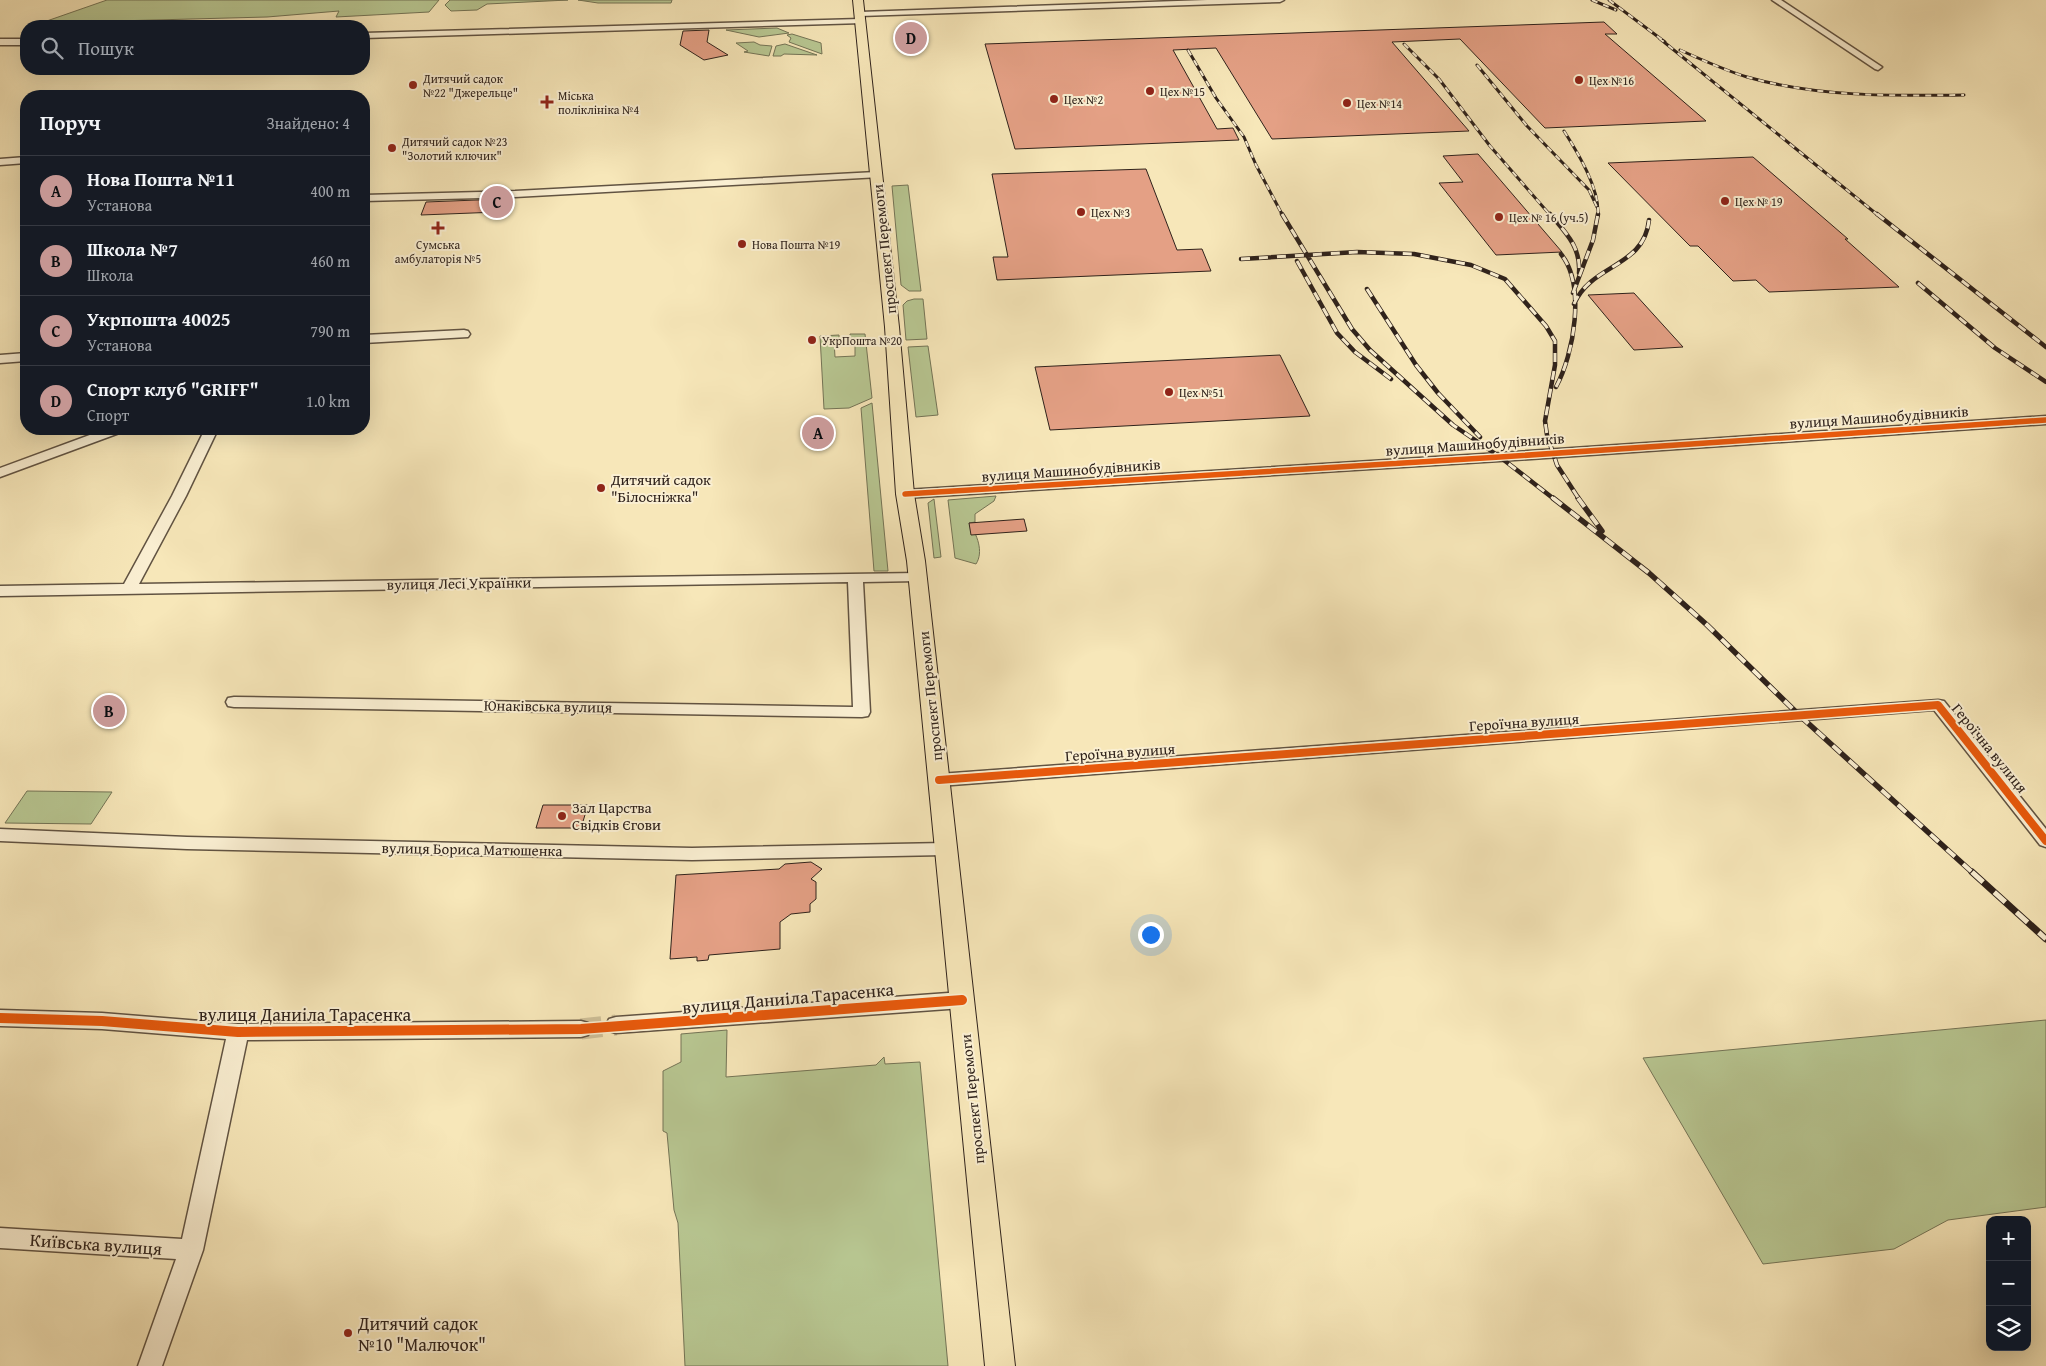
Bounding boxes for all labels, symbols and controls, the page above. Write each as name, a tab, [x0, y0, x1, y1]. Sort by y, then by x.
pin: D	[895, 19, 927, 57]
search box	[20, 20, 370, 75]
icon: search	[38, 34, 66, 62]
text: Пошук	[78, 34, 134, 62]
place label: Дитячий садок №22 "Джерельце"	[422, 70, 518, 101]
place label: Цех №16	[1589, 72, 1634, 89]
marker: Цех №16	[1573, 74, 1585, 86]
marker: Дитячий садок №22 "Джерельце"	[407, 79, 419, 91]
place label: Цех №15	[1160, 83, 1205, 100]
marker: Цех №15	[1144, 85, 1156, 97]
place label: Міська поліклініка №4	[558, 87, 639, 118]
place label: Цех №2	[1064, 91, 1103, 108]
marker: Цех №2	[1048, 93, 1060, 105]
marker: Міська поліклініка №4	[540, 95, 554, 109]
place label: Цех №14	[1357, 95, 1402, 112]
marker: Цех №14	[1341, 97, 1353, 109]
text: Поруч	[40, 107, 101, 138]
text: Знайдено: 4	[267, 111, 350, 135]
place label: Дитячий садок №23 "Золотий ключик"	[401, 133, 508, 164]
marker: Дитячий садок №23 "Золотий ключик"	[386, 142, 398, 154]
text: Нова Пошта №11	[87, 165, 235, 193]
text: A	[51, 179, 61, 203]
text: 400 m	[310, 179, 350, 203]
pin: C	[481, 183, 513, 221]
street label: проспект Перемоги	[867, 183, 901, 315]
text: Установа	[87, 193, 152, 217]
place label: Цех № 19	[1735, 193, 1783, 210]
marker: Цех № 19	[1719, 195, 1731, 207]
place label: Цех №3	[1091, 204, 1130, 221]
marker: Цех №3	[1075, 206, 1087, 218]
place label: Цех № 16 (уч.5)	[1509, 209, 1588, 226]
marker: Цех № 16 (уч.5)	[1493, 211, 1505, 223]
marker: Сумська амбулаторія №5	[431, 221, 445, 235]
text: Школа №7	[87, 235, 178, 263]
place label: Сумська амбулаторія №5	[395, 236, 481, 267]
place label: Нова Пошта №19	[752, 236, 841, 253]
marker: Нова Пошта №19	[736, 238, 748, 250]
text: B	[51, 249, 61, 273]
text: 460 m	[310, 249, 350, 273]
text: Школа	[87, 263, 133, 287]
text: Укрпошта 40025	[87, 305, 231, 333]
text: C	[51, 319, 61, 343]
text: 790 m	[310, 319, 350, 343]
place label: УкрПошта №20	[822, 332, 902, 349]
text: Установа	[87, 333, 152, 357]
marker: УкрПошта №20	[806, 334, 818, 346]
text: Спорт клуб "GRIFF"	[87, 375, 259, 403]
place label: Цех №51	[1179, 384, 1224, 401]
marker: Цех №51	[1163, 386, 1175, 398]
text: D	[51, 389, 61, 413]
text: 1.0 km	[306, 389, 350, 413]
street label: вулиця Машинобудівників	[1789, 400, 1969, 434]
text: Спорт	[87, 403, 129, 427]
pin: A	[802, 414, 834, 452]
street label: вулиця Машинобудівників	[1385, 427, 1565, 461]
street label: вулиця Машинобудівників	[981, 453, 1161, 487]
place label: Дитячий садок "Білосніжка"	[610, 469, 711, 507]
marker: Дитячий садок "Білосніжка"	[595, 482, 607, 494]
street label: вулиця Лесі Українки	[387, 571, 532, 595]
street label: проспект Перемоги	[913, 630, 947, 762]
pin: B	[93, 692, 125, 730]
street label: Юнаківська вулиця	[484, 694, 613, 718]
street label: Героїчна вулиця	[1947, 699, 2033, 798]
street label: Героїчна вулиця	[1468, 708, 1580, 736]
street label: Героїчна вулиця	[1064, 738, 1176, 766]
place label: Зал Царства Свідків Єгови	[572, 797, 661, 835]
marker: Зал Царства Свідків Єгови	[556, 810, 568, 822]
street label: вулиця Бориса Матюшенка	[381, 837, 563, 861]
your location	[1138, 922, 1164, 948]
street label: вулиця Даниіла Тарасенка	[681, 975, 895, 1021]
street label: вулиця Даниіла Тарасенка	[199, 1001, 412, 1028]
street label: проспект Перемоги	[955, 1033, 989, 1165]
map controls	[1986, 1216, 2031, 1351]
button: +	[1986, 1216, 2031, 1261]
street label: Київська вулиця	[29, 1226, 163, 1262]
button: −	[1986, 1261, 2031, 1306]
button: layers	[1986, 1306, 2031, 1351]
place label: Дитячий садок №10 "Малючок"	[357, 1310, 486, 1358]
marker: Дитячий садок №10 "Малючок"	[342, 1327, 354, 1339]

